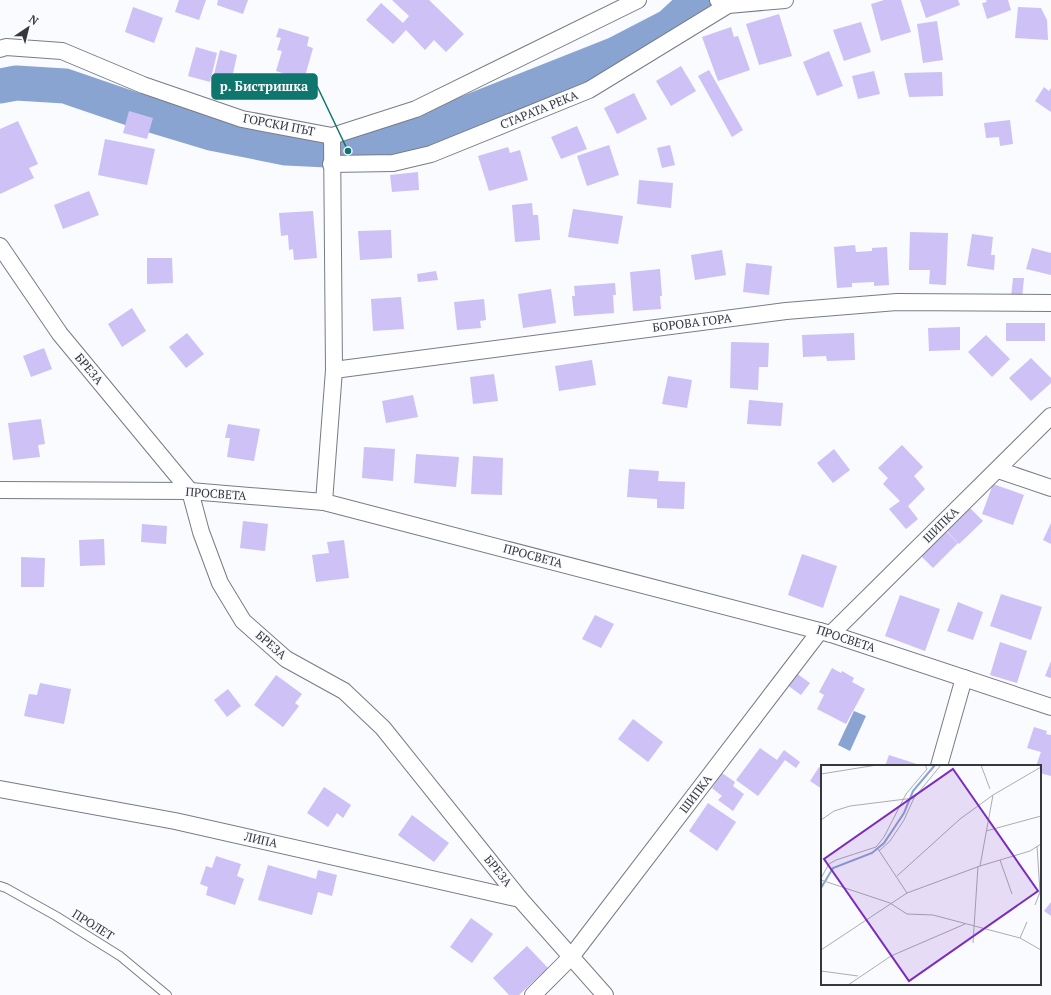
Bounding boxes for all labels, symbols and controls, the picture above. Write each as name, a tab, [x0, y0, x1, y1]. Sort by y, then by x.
north arrow	[8, 8, 48, 48]
text: N	[26, 12, 42, 28]
callout: р. Бистришка	[212, 74, 317, 99]
text: р. Бистришка	[220, 77, 309, 95]
street label: СТАРАТА РЕКА	[498, 87, 581, 132]
street label: ГОРСКИ ПЪТ	[242, 110, 317, 139]
street label: БОРОВА ГОРА	[652, 310, 733, 335]
street label: БРЕЗА	[72, 350, 107, 388]
street label: ПРОСВЕТА	[185, 484, 248, 503]
street label: ШИПКА	[920, 503, 962, 546]
street label: ПРОСВЕТА	[502, 540, 565, 571]
street label: ПРОСВЕТА	[815, 622, 878, 655]
street label: БРЕЗА	[253, 627, 291, 663]
inset map	[821, 765, 1041, 985]
street label: ШИПКА	[676, 771, 715, 816]
street label: ЛИПА	[242, 828, 280, 851]
street label: БРЕЗА	[481, 852, 516, 890]
street label: ПРОЛЕТ	[70, 906, 117, 944]

